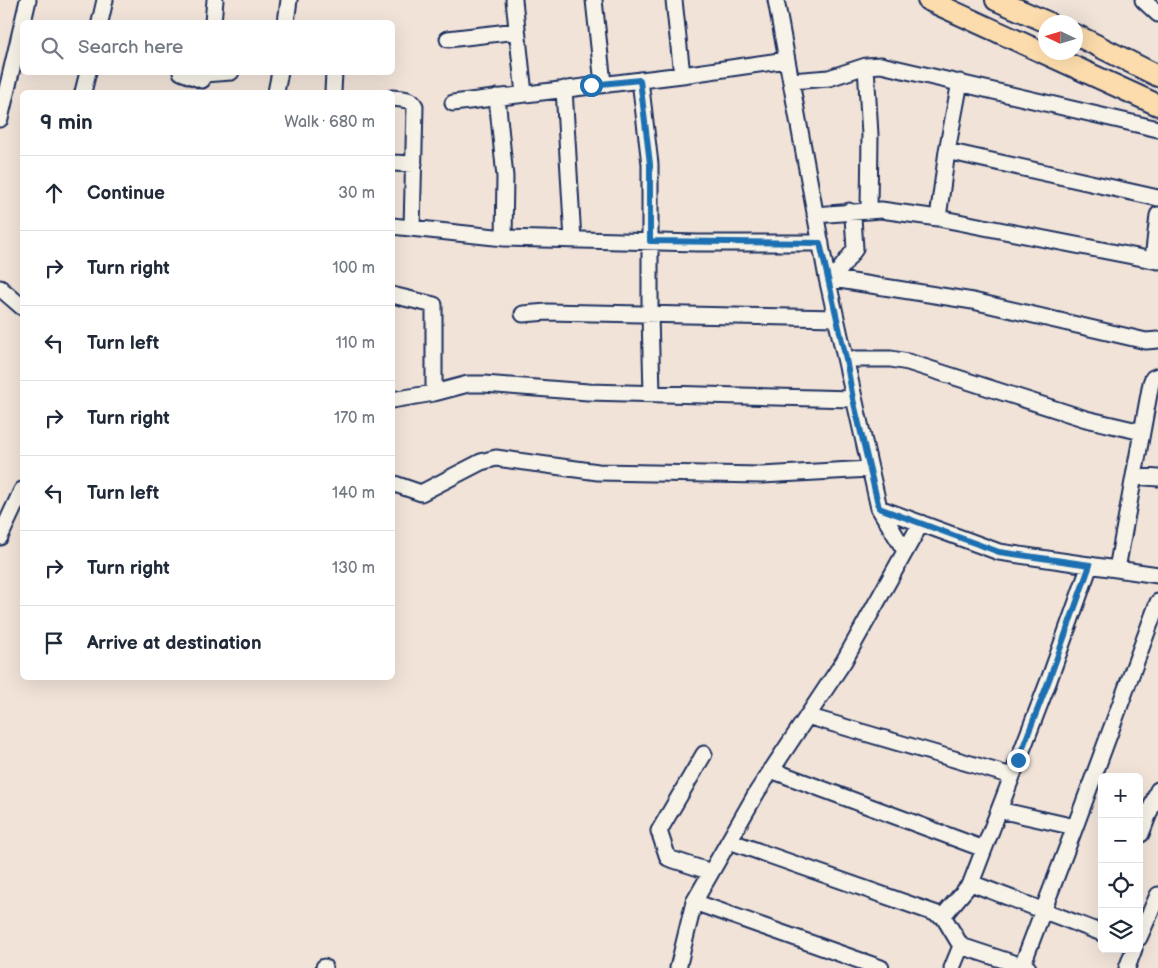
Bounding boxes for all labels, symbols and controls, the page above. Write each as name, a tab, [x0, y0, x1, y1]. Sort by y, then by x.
north arrow	[1038, 15, 1083, 60]
search box	[20, 20, 395, 75]
icon: search	[38, 34, 66, 62]
text: Search here	[78, 36, 183, 59]
route start	[580, 74, 603, 97]
text: 9 min	[40, 110, 93, 135]
text: Walk · 680 m	[284, 113, 375, 132]
icon: ahead	[40, 179, 68, 207]
text: Continue	[87, 182, 165, 205]
text: 30 m	[338, 184, 375, 203]
icon: right	[40, 254, 68, 282]
text: Turn right	[87, 257, 170, 280]
text: 100 m	[332, 259, 375, 278]
icon: left	[40, 329, 68, 357]
text: Turn left	[87, 332, 159, 355]
text: 110 m	[336, 334, 375, 353]
icon: right	[40, 404, 68, 432]
text: Turn right	[87, 407, 170, 430]
text: 170 m	[334, 409, 375, 428]
icon: left	[40, 479, 68, 507]
text: Turn left	[87, 482, 159, 505]
text: 140 m	[332, 484, 375, 503]
icon: right	[40, 554, 68, 582]
text: Turn right	[87, 557, 170, 580]
text: 130 m	[332, 559, 375, 578]
icon: arrive	[40, 629, 68, 657]
text: Arrive at destination	[87, 632, 262, 655]
route end	[1007, 749, 1030, 772]
map controls	[1098, 773, 1143, 953]
button: +	[1098, 773, 1143, 818]
button: −	[1098, 818, 1143, 863]
button: locate	[1098, 863, 1143, 908]
button: layers	[1098, 908, 1143, 953]

